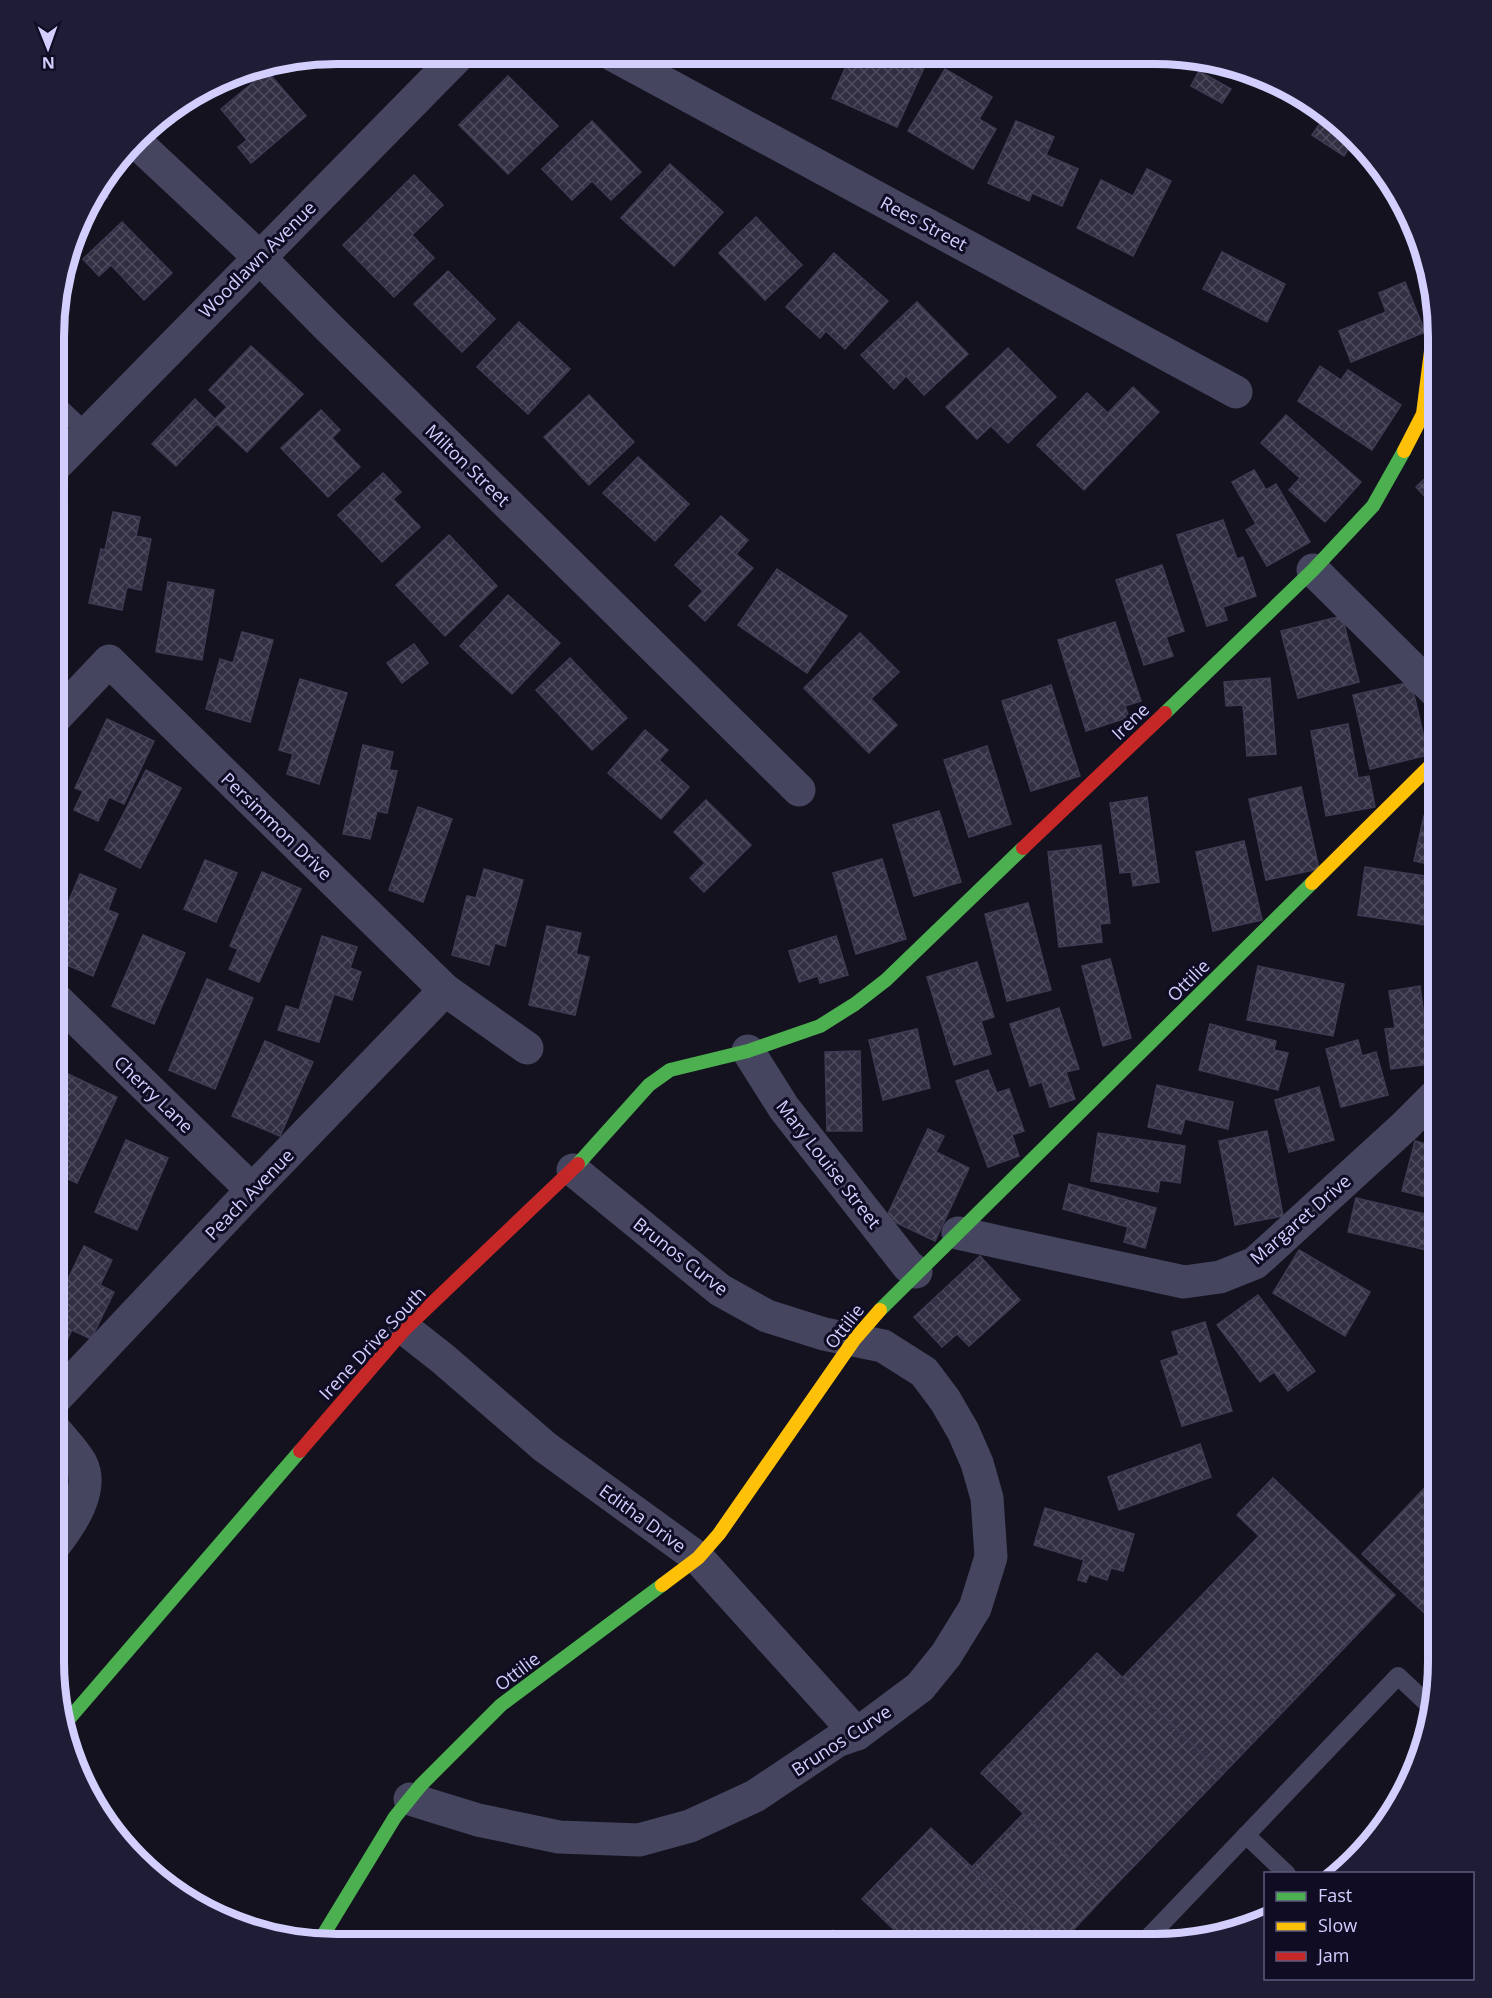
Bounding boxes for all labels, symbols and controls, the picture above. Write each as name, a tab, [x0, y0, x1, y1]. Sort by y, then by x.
north arrow	[18, 18, 78, 78]
text: N	[42, 52, 55, 74]
street label: Rees Street	[876, 190, 972, 256]
street label: Woodlawn Avenue	[193, 195, 321, 323]
street label: Milton Street	[421, 419, 515, 511]
street label: Irene	[1106, 697, 1154, 745]
street label: Persimmon Drive	[216, 767, 338, 885]
street label: Ottilie	[1162, 954, 1214, 1006]
street label: Cherry Lane	[109, 1050, 199, 1138]
street label: Mary Louise Street	[771, 1095, 887, 1233]
street label: Peach Avenue	[199, 1143, 299, 1245]
street label: Margaret Drive	[1245, 1169, 1355, 1269]
street label: Brunos Curve	[629, 1211, 733, 1301]
street label: Irene Drive South	[313, 1281, 431, 1405]
street label: Ottilie	[819, 1299, 869, 1353]
street label: Editha Drive	[595, 1478, 691, 1558]
street label: Ottilie	[490, 1646, 544, 1696]
street label: Brunos Curve	[787, 1699, 895, 1781]
legend	[1264, 1872, 1474, 1980]
text: Fast	[1318, 1883, 1352, 1907]
text: Slow	[1318, 1913, 1357, 1937]
text: Jam	[1316, 1943, 1350, 1967]

